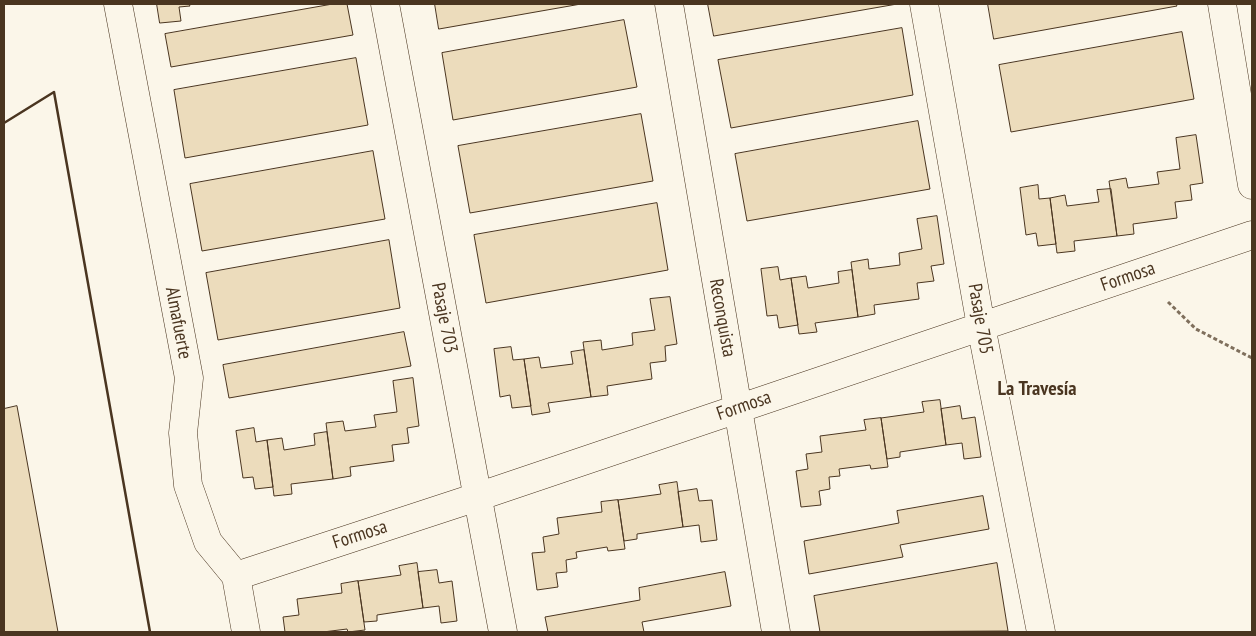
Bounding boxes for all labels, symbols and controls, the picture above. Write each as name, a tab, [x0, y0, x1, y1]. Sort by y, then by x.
street label: Formosa	[1098, 257, 1158, 297]
street label: Reconquista	[704, 277, 740, 359]
street label: Pasaje 703	[426, 281, 462, 355]
street label: Pasaje 705	[963, 282, 997, 356]
street label: Almafuerte	[160, 285, 196, 361]
district label: La Travesía	[998, 377, 1076, 401]
street label: Formosa	[714, 386, 774, 426]
street label: Formosa	[330, 516, 390, 554]

